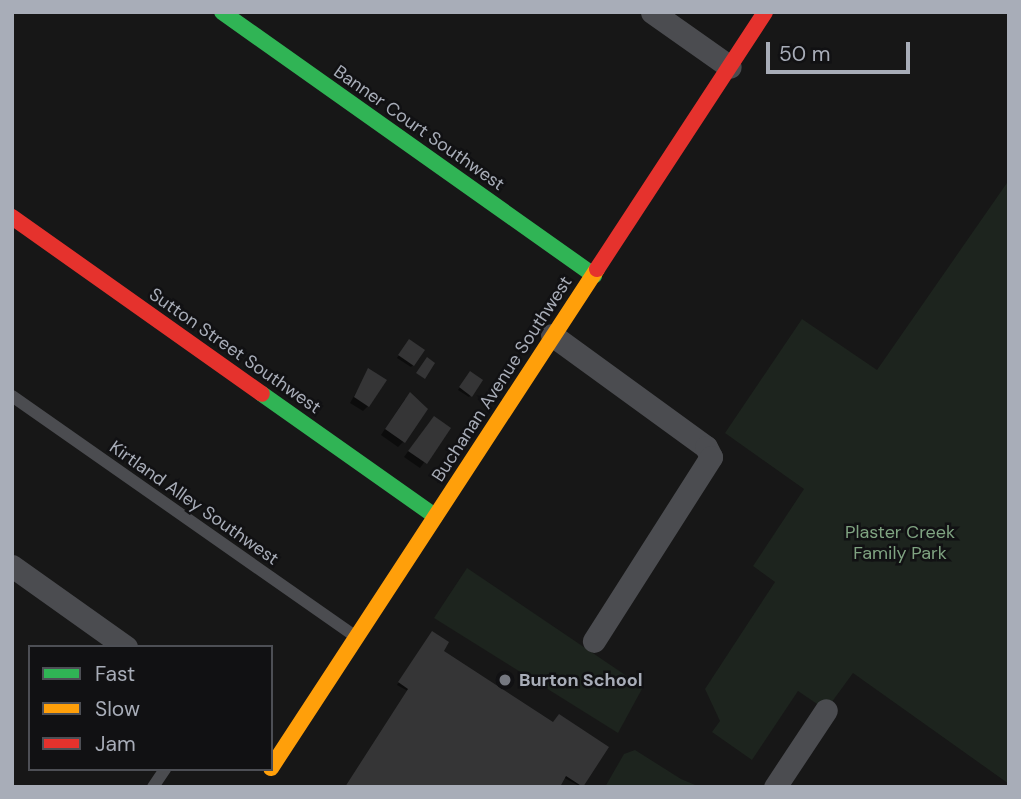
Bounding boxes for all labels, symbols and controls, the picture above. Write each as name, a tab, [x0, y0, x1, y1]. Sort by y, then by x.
scale bar	[769, 28, 912, 72]
text: 50 m	[779, 40, 830, 68]
street label: Banner Court Southwest	[329, 61, 509, 195]
street label: Buchanan Avenue Southwest	[427, 272, 577, 486]
street label: Sutton Street Southwest	[145, 284, 325, 418]
street label: Kirtland Alley Southwest	[105, 436, 283, 570]
park label: Plaster Creek Family Park	[845, 522, 955, 564]
legend	[28, 645, 273, 771]
text: Fast	[95, 660, 135, 688]
place label: Burton School	[519, 669, 643, 691]
marker: Burton School	[497, 672, 513, 688]
text: Slow	[95, 695, 140, 723]
text: Jam	[95, 730, 136, 758]

